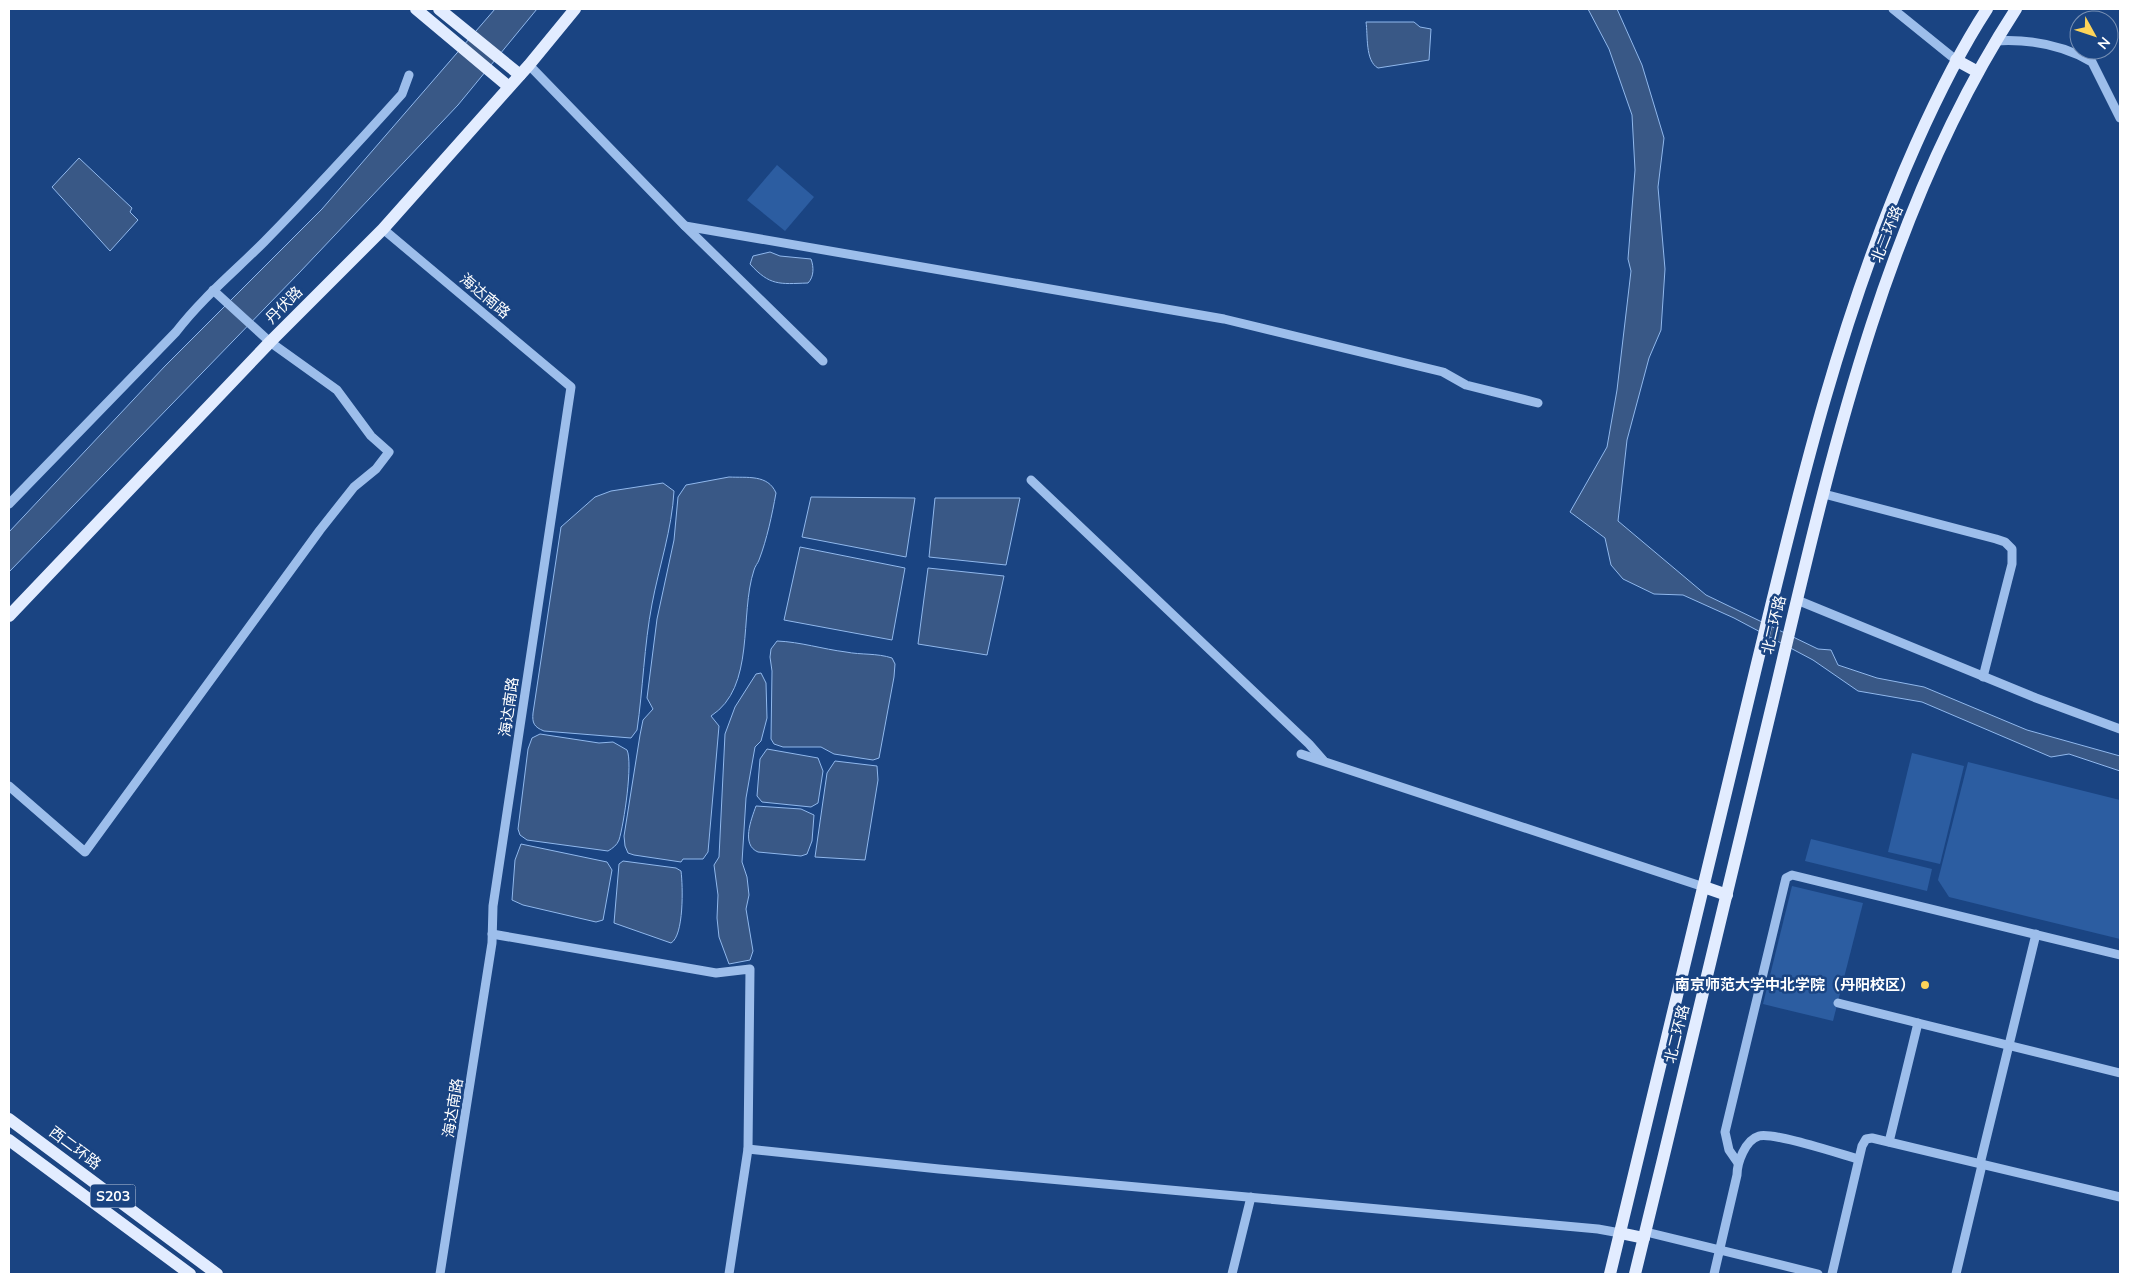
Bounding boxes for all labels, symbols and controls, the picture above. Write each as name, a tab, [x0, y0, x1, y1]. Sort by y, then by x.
north arrow	[2069, 10, 2119, 60]
text: N	[2094, 34, 2114, 53]
street label: 北二环路	[1866, 202, 1907, 265]
street label: 海达南路	[456, 269, 514, 322]
street label: 丹伏路	[261, 282, 306, 327]
street label: 北二环路	[1758, 594, 1790, 656]
street label: 海达南路	[495, 676, 522, 738]
place label: 南京师范大学中北学院（丹阳校区）	[1675, 975, 1915, 994]
marker: 南京师范大学中北学院（丹阳校区）	[1919, 979, 1931, 991]
street label: 北二环路	[1660, 1002, 1693, 1065]
street label: 海达南路	[438, 1077, 467, 1139]
street label: 西二环路	[46, 1122, 105, 1173]
road number: S203	[90, 1184, 136, 1208]

